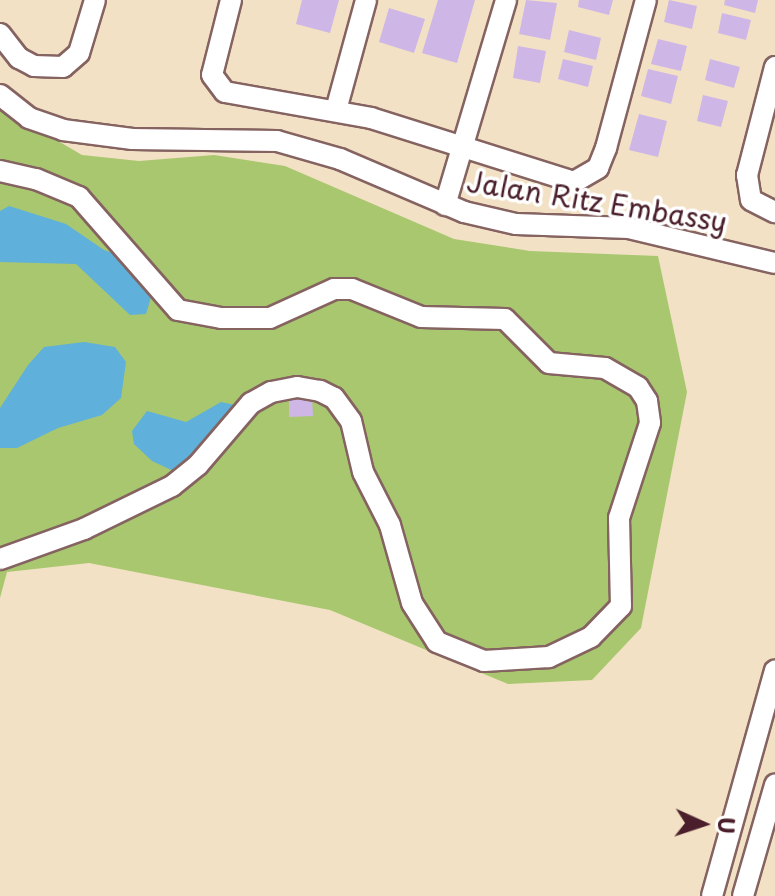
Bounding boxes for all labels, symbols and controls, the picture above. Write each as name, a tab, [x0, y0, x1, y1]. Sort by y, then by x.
street label: Jalan Ritz Embassy	[465, 164, 729, 238]
north arrow	[663, 784, 743, 864]
text: U	[711, 816, 744, 835]

